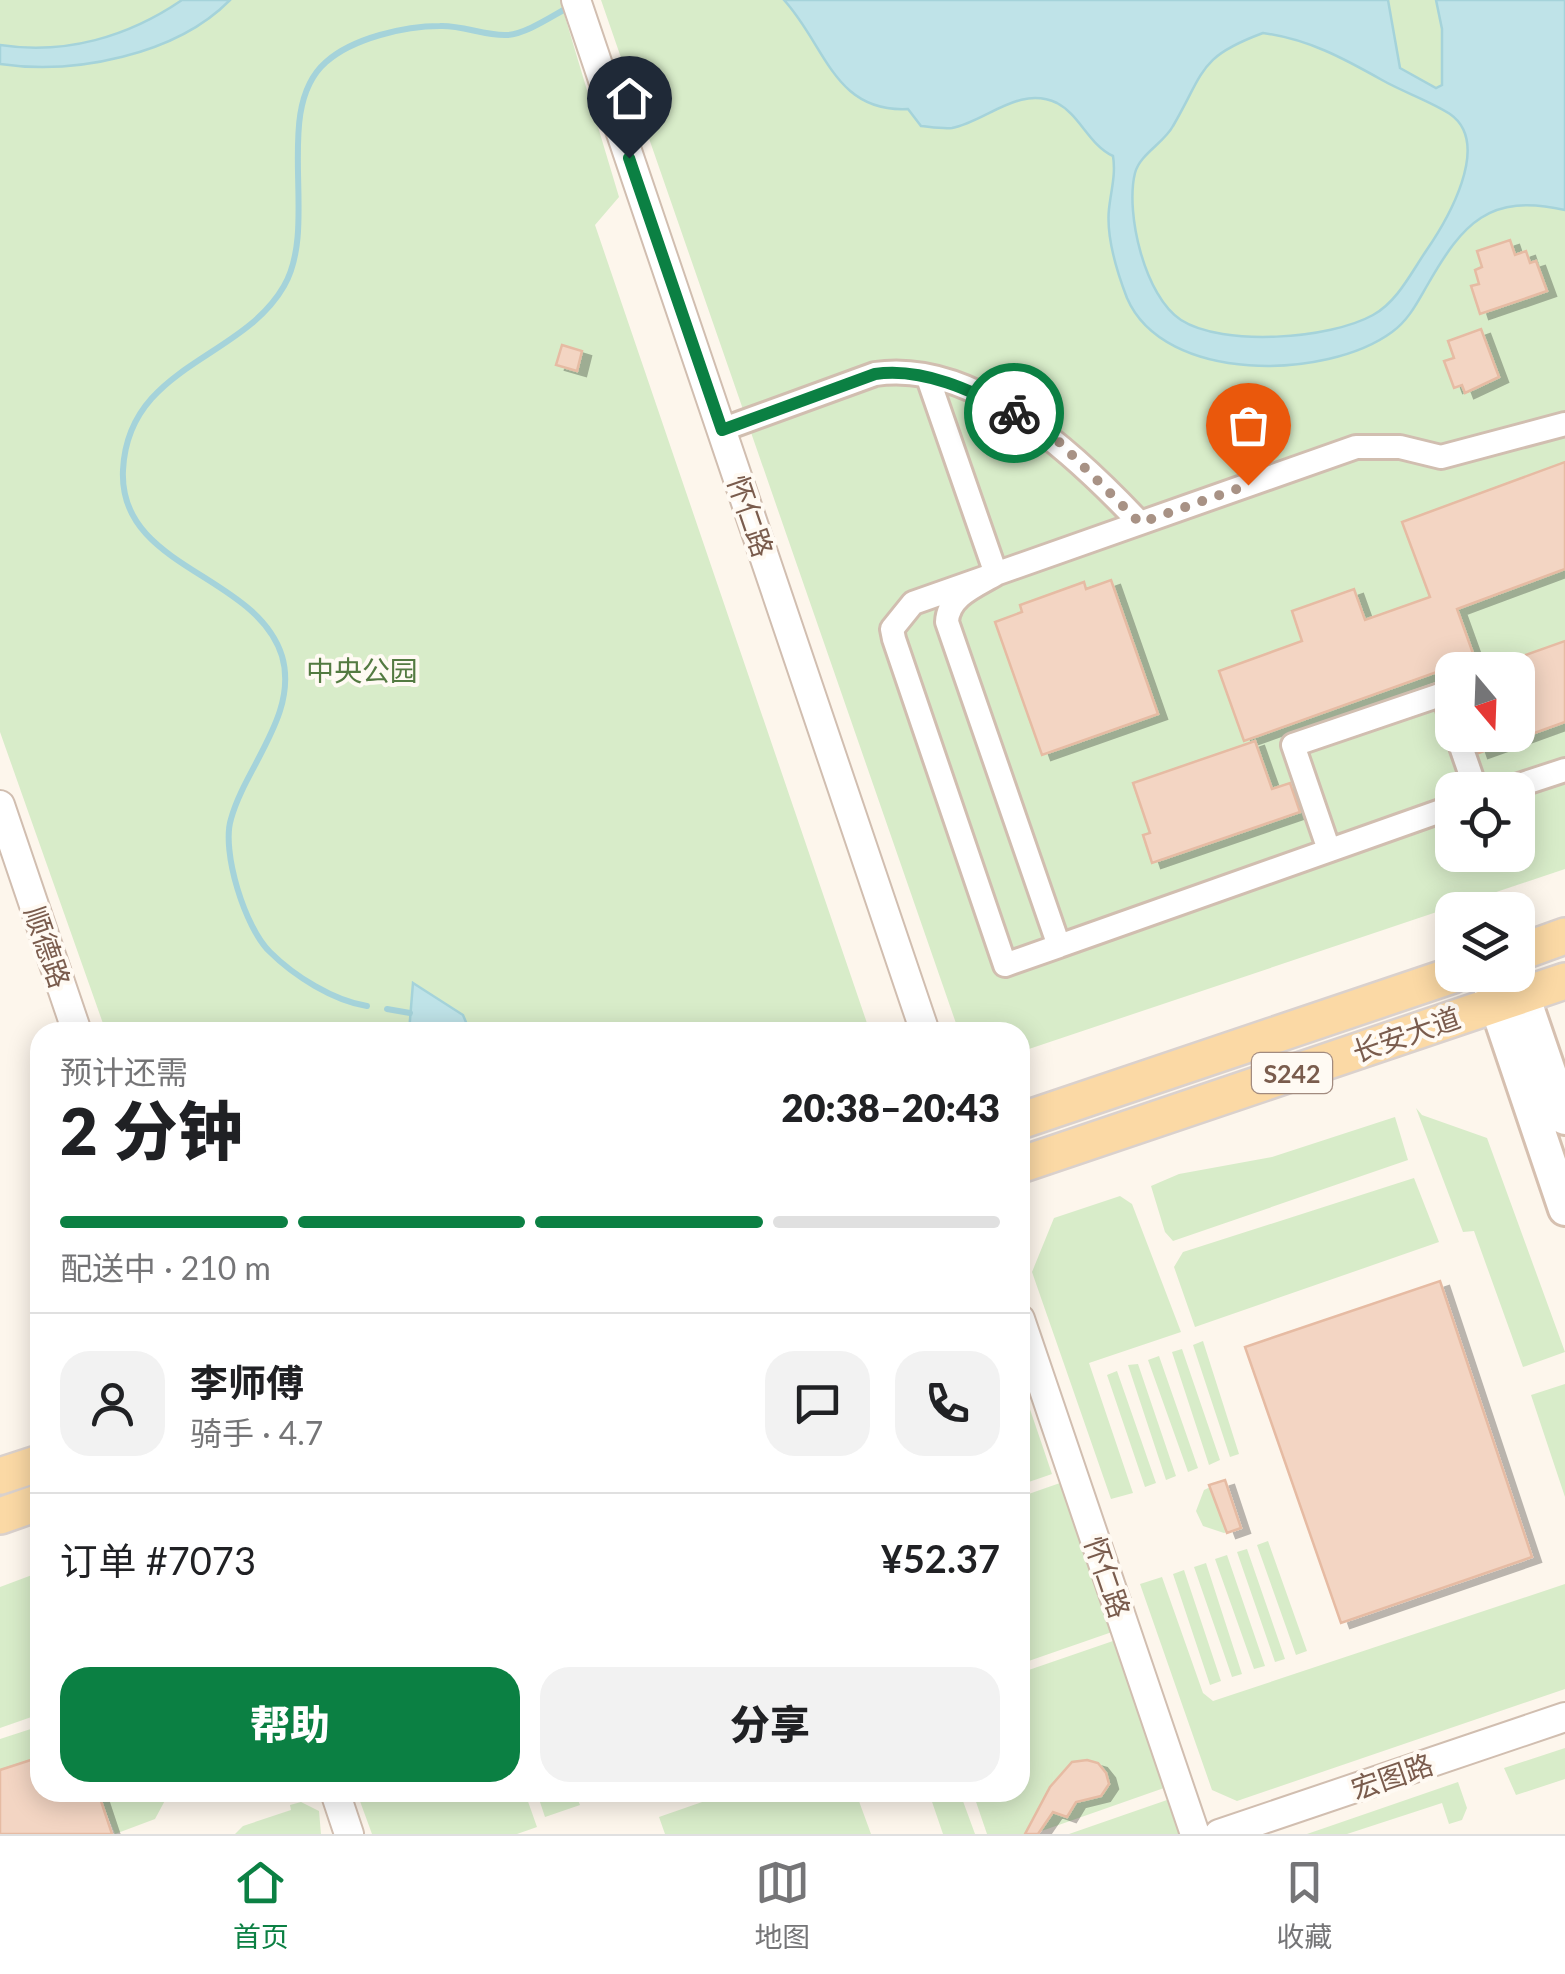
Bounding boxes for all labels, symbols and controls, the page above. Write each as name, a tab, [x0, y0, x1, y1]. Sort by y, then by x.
pin	[587, 56, 672, 159]
icon: home	[602, 71, 657, 126]
courier	[964, 363, 1064, 463]
pin	[1206, 383, 1291, 486]
icon: bike	[987, 386, 1042, 441]
icon: bag	[1221, 398, 1276, 453]
street label: 怀仁路	[721, 471, 781, 561]
north arrow	[1435, 652, 1535, 752]
map controls	[1435, 652, 1535, 992]
park label: 中央公园	[306, 653, 418, 687]
button: locate	[1435, 772, 1535, 872]
button: layers	[1435, 892, 1535, 992]
street label: 顺德路	[18, 902, 78, 992]
street label: 长安大道	[1348, 1000, 1464, 1068]
text: 预计还需	[60, 1052, 188, 1091]
road number: S242	[1252, 1053, 1332, 1093]
text: 20:38–20:43	[781, 1084, 1000, 1130]
text: 2 分钟	[60, 1091, 243, 1169]
text: 配送中 · 210 m	[60, 1248, 271, 1287]
button: person	[60, 1351, 165, 1456]
button: chat	[765, 1351, 870, 1456]
button: phone	[895, 1351, 1000, 1456]
text: 李师傅	[190, 1359, 304, 1405]
text: 骑手 · 4.7	[190, 1413, 323, 1452]
street label: 怀仁路	[1078, 1532, 1138, 1622]
text: ¥52.37	[881, 1535, 1000, 1581]
text: 订单 #7073	[60, 1537, 256, 1583]
button: 帮助	[60, 1667, 520, 1782]
button: 分享	[540, 1667, 1000, 1782]
street label: 宏图路	[1347, 1746, 1437, 1806]
tab: 首页	[233, 1855, 289, 1955]
tab: 地图	[754, 1855, 810, 1955]
tab: 收藏	[1276, 1855, 1332, 1955]

